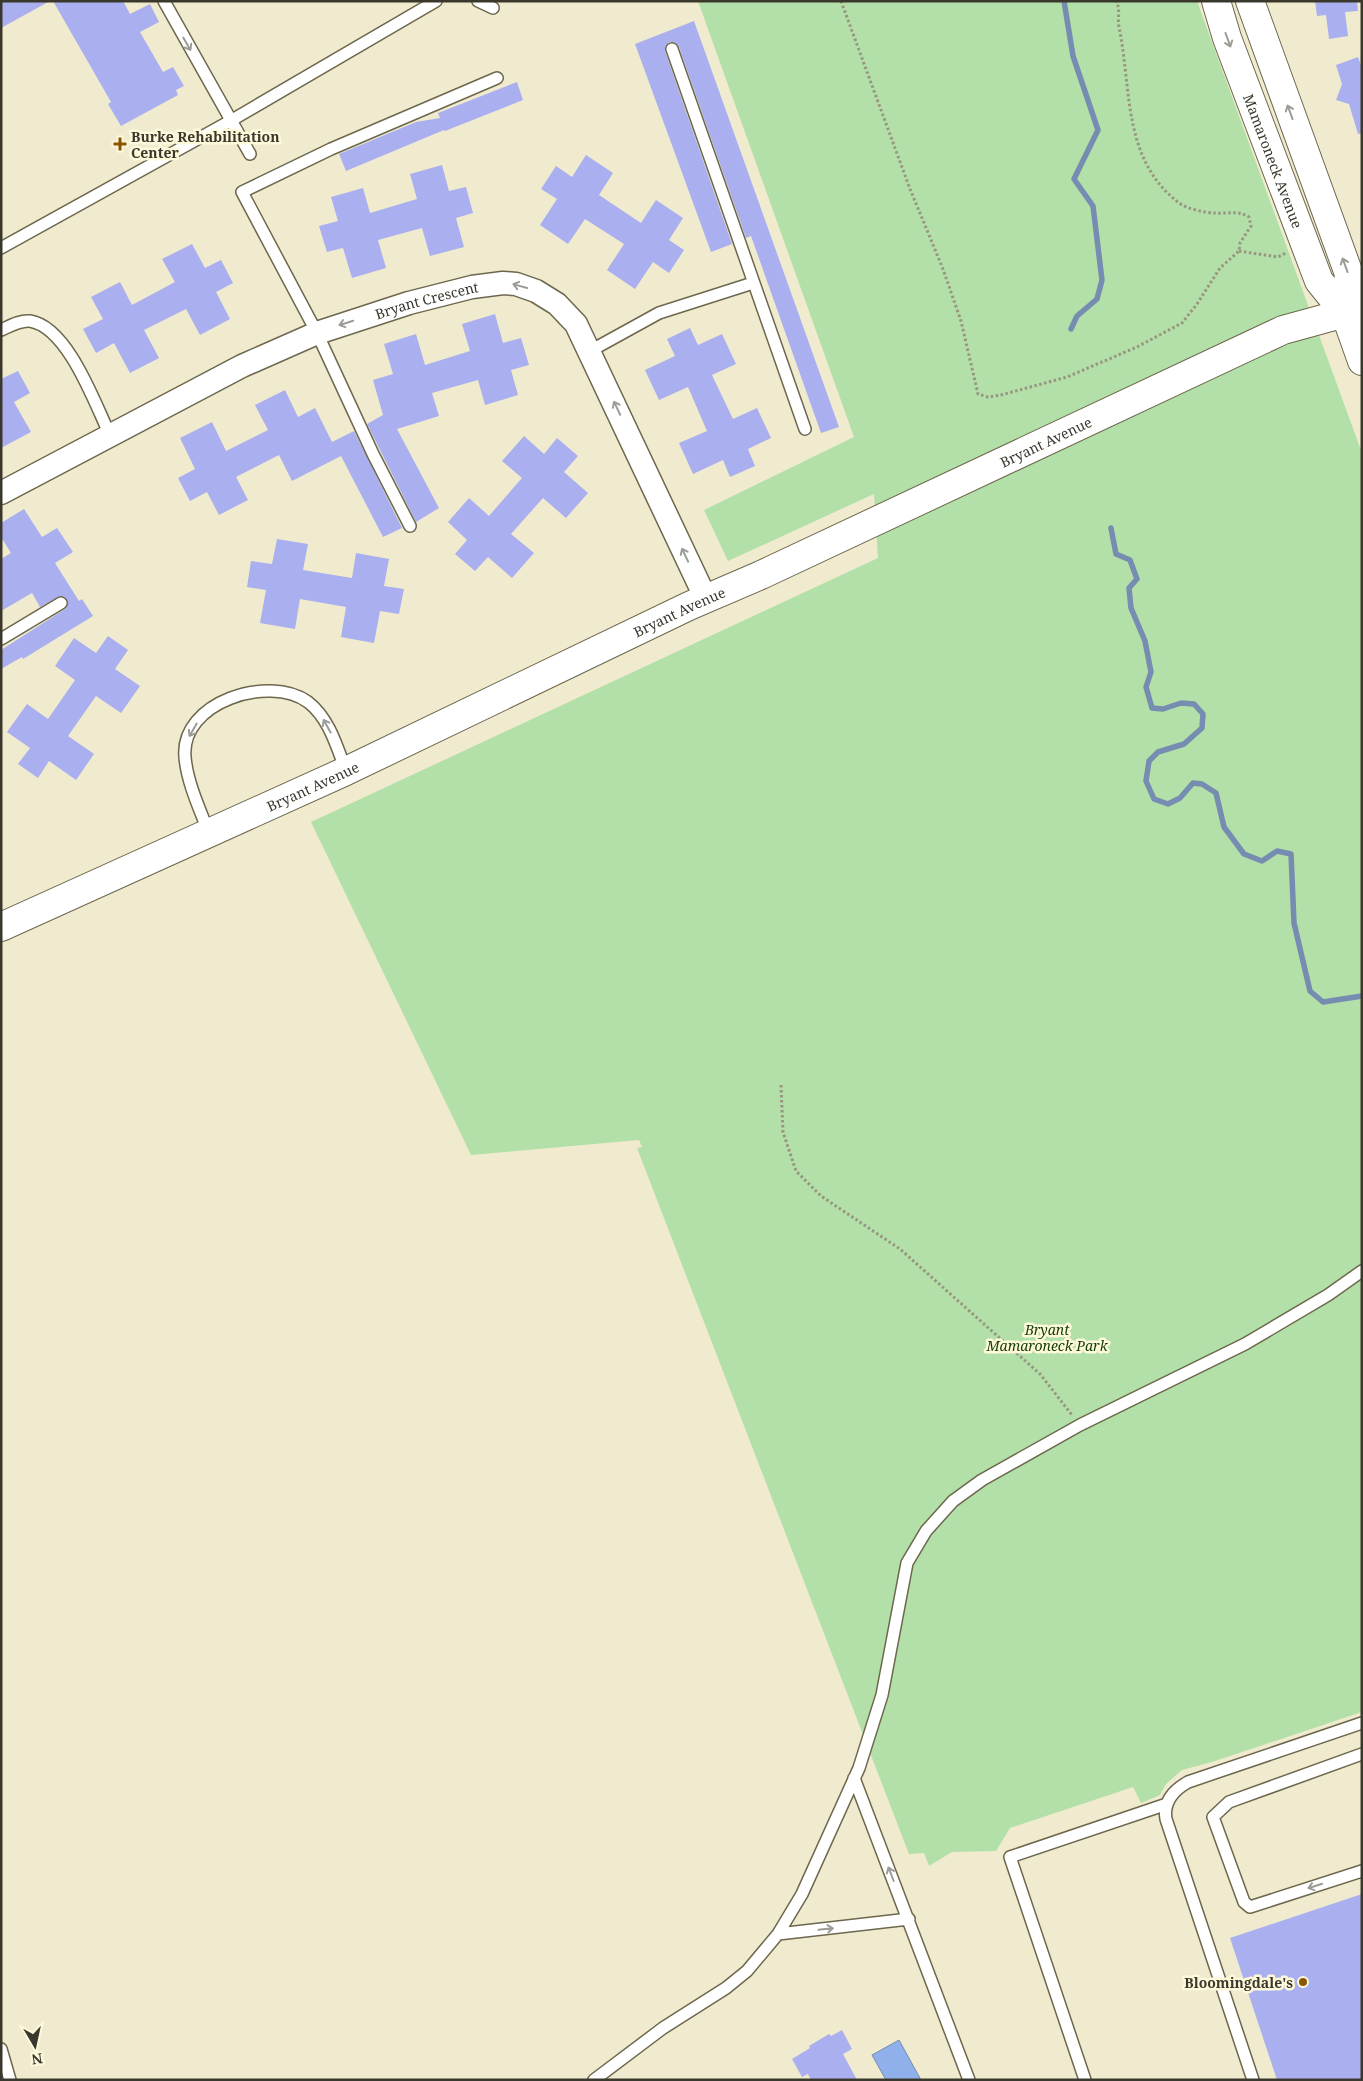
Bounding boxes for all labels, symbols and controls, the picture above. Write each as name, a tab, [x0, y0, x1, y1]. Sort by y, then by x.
one-way arrow	[1224, 32, 1233, 47]
one-way arrow	[183, 36, 193, 50]
street label: Mamaroneck Avenue	[1239, 91, 1308, 231]
one-way arrow	[1285, 105, 1294, 120]
place label: Burke Rehabilitation Center	[131, 127, 280, 162]
marker: Burke Rehabilitation Center	[113, 137, 127, 151]
one-way arrow	[1340, 258, 1349, 273]
street label: Bryant Crescent	[372, 277, 479, 323]
one-way arrow	[512, 281, 528, 290]
one-way arrow	[338, 319, 354, 329]
one-way arrow	[611, 401, 621, 416]
street label: Bryant Avenue	[997, 412, 1095, 471]
one-way arrow	[680, 548, 689, 563]
street label: Bryant Avenue	[630, 582, 728, 641]
one-way arrow	[322, 719, 332, 734]
one-way arrow	[188, 722, 198, 737]
street label: Bryant Avenue	[263, 757, 362, 815]
park label: Bryant Mamaroneck Park	[985, 1320, 1109, 1355]
one-way arrow	[886, 1867, 895, 1882]
one-way arrow	[1308, 1881, 1324, 1891]
one-way arrow	[818, 1924, 834, 1934]
place label: Bloomingdale's	[1184, 1973, 1293, 1992]
marker: Bloomingdale's	[1297, 1976, 1309, 1988]
north arrow	[10, 2021, 60, 2071]
text: N	[30, 2049, 44, 2070]

